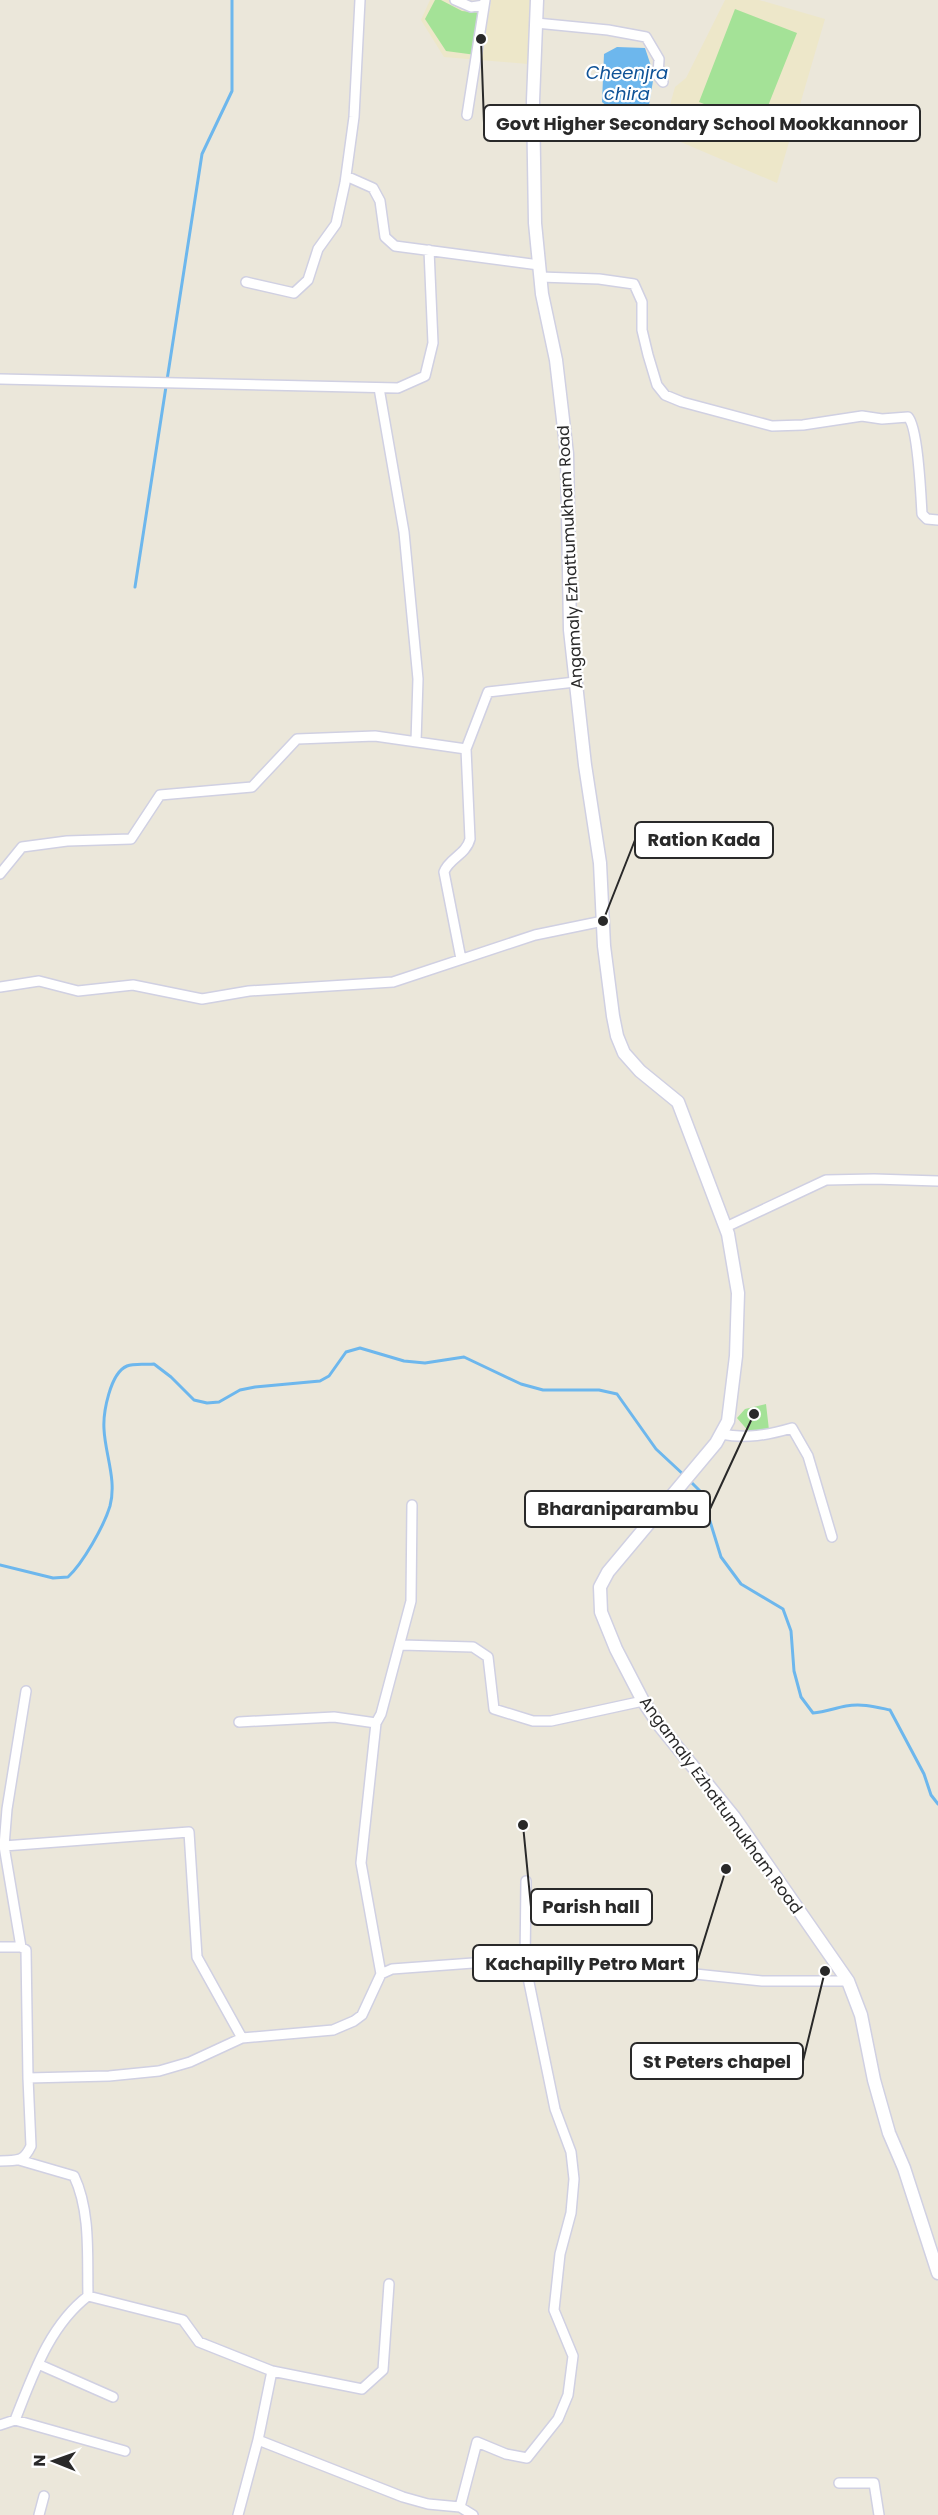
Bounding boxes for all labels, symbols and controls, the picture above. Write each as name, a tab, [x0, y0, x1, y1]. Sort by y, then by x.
water label: Cheenjra chira	[586, 60, 668, 106]
callout: Govt Higher Secondary School Mookkannoor	[484, 105, 920, 141]
text: Govt Higher Secondary School Mookkannoor	[496, 111, 908, 136]
street label: Angamaly Ezhattumukham Road	[552, 425, 588, 689]
callout: Ration Kada	[635, 822, 773, 858]
text: Ration Kada	[647, 827, 761, 852]
callout: Bharaniparambu	[525, 1491, 710, 1527]
text: Bharaniparambu	[537, 1496, 699, 1521]
street label: Angamaly Ezhattumukham Road	[634, 1691, 808, 1919]
callout: Parish hall	[531, 1889, 652, 1925]
text: Parish hall	[542, 1894, 640, 1919]
callout: Kachapilly Petro Mart	[473, 1945, 697, 1981]
text: Kachapilly Petro Mart	[485, 1951, 685, 1976]
callout: St Peters chapel	[631, 2043, 803, 2079]
text: St Peters chapel	[643, 2049, 791, 2074]
north arrow	[24, 2431, 84, 2491]
text: N	[28, 2455, 51, 2467]

